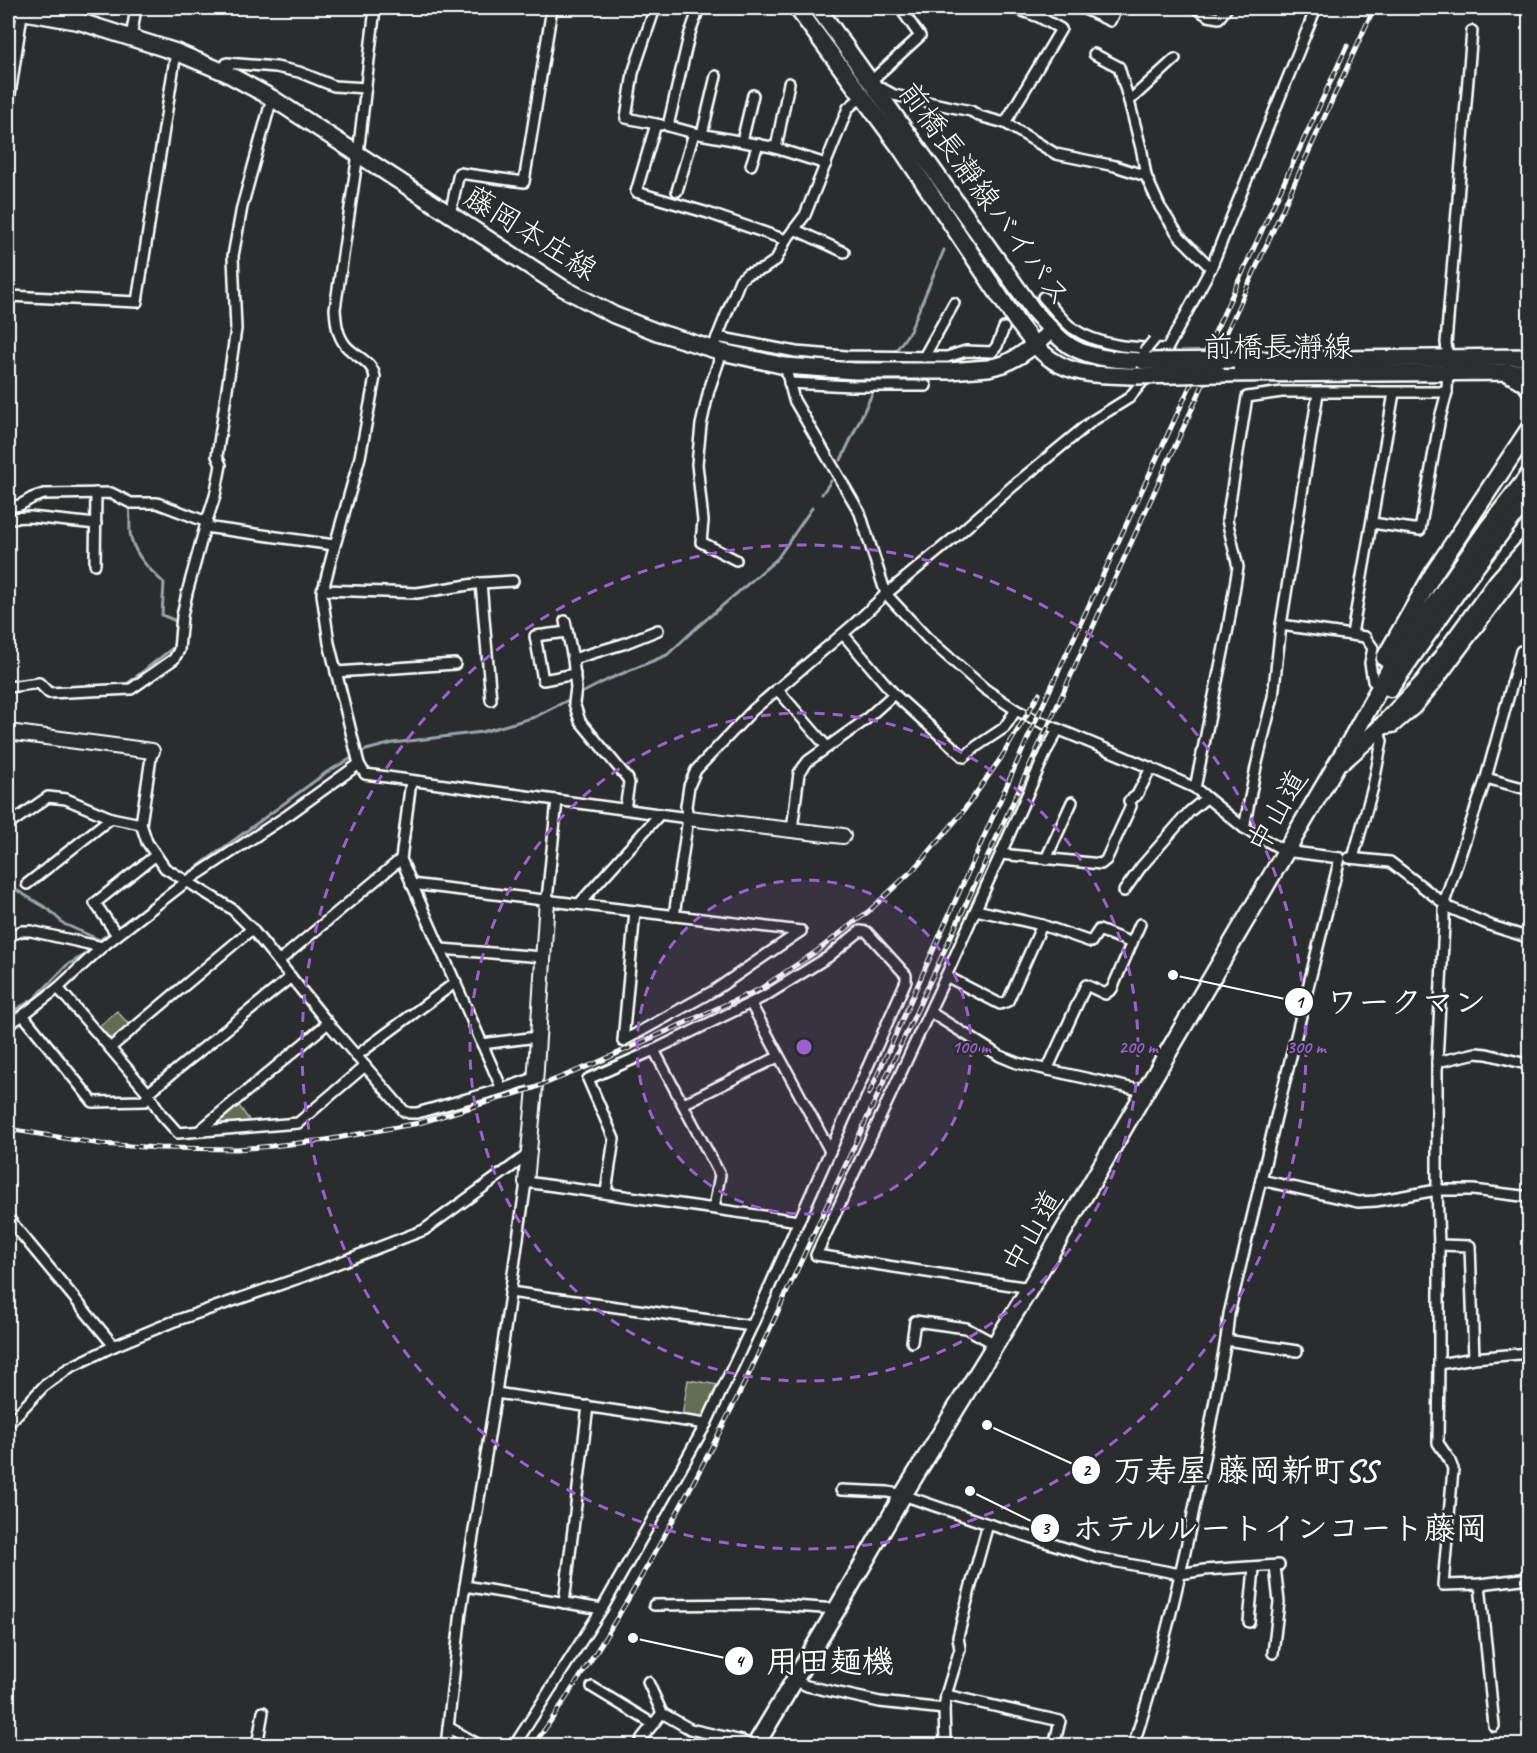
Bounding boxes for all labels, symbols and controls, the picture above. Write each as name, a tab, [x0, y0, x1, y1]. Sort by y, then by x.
street label: 前橋長瀞線バイパス	[890, 74, 1080, 314]
street label: 藤岡本庄線	[457, 177, 605, 289]
street label: 前橋長瀞線	[1203, 328, 1353, 366]
street label: 中山道	[1238, 763, 1316, 859]
callout: ワークマン	[1284, 977, 1498, 1027]
text: ワークマン	[1326, 982, 1486, 1023]
text: 1	[1295, 991, 1305, 1013]
text: 100 m	[952, 1036, 992, 1058]
text: 200 m	[1119, 1036, 1159, 1058]
text: 300 m	[1287, 1036, 1327, 1058]
centre of rings	[794, 1037, 814, 1057]
street label: 中山道	[993, 1183, 1071, 1279]
callout: 万寿屋 藤岡新町SS	[1071, 1445, 1388, 1495]
text: 万寿屋 藤岡新町SS	[1113, 1450, 1382, 1491]
text: 2	[1082, 1459, 1092, 1481]
callout: ホテルルートインコート藤岡	[1030, 1503, 1501, 1553]
text: ホテルルートインコート藤岡	[1072, 1508, 1488, 1549]
text: 3	[1041, 1517, 1051, 1539]
callout: 用田麺機	[724, 1636, 906, 1686]
text: 用田麺機	[766, 1641, 894, 1682]
text: 4	[735, 1650, 745, 1672]

